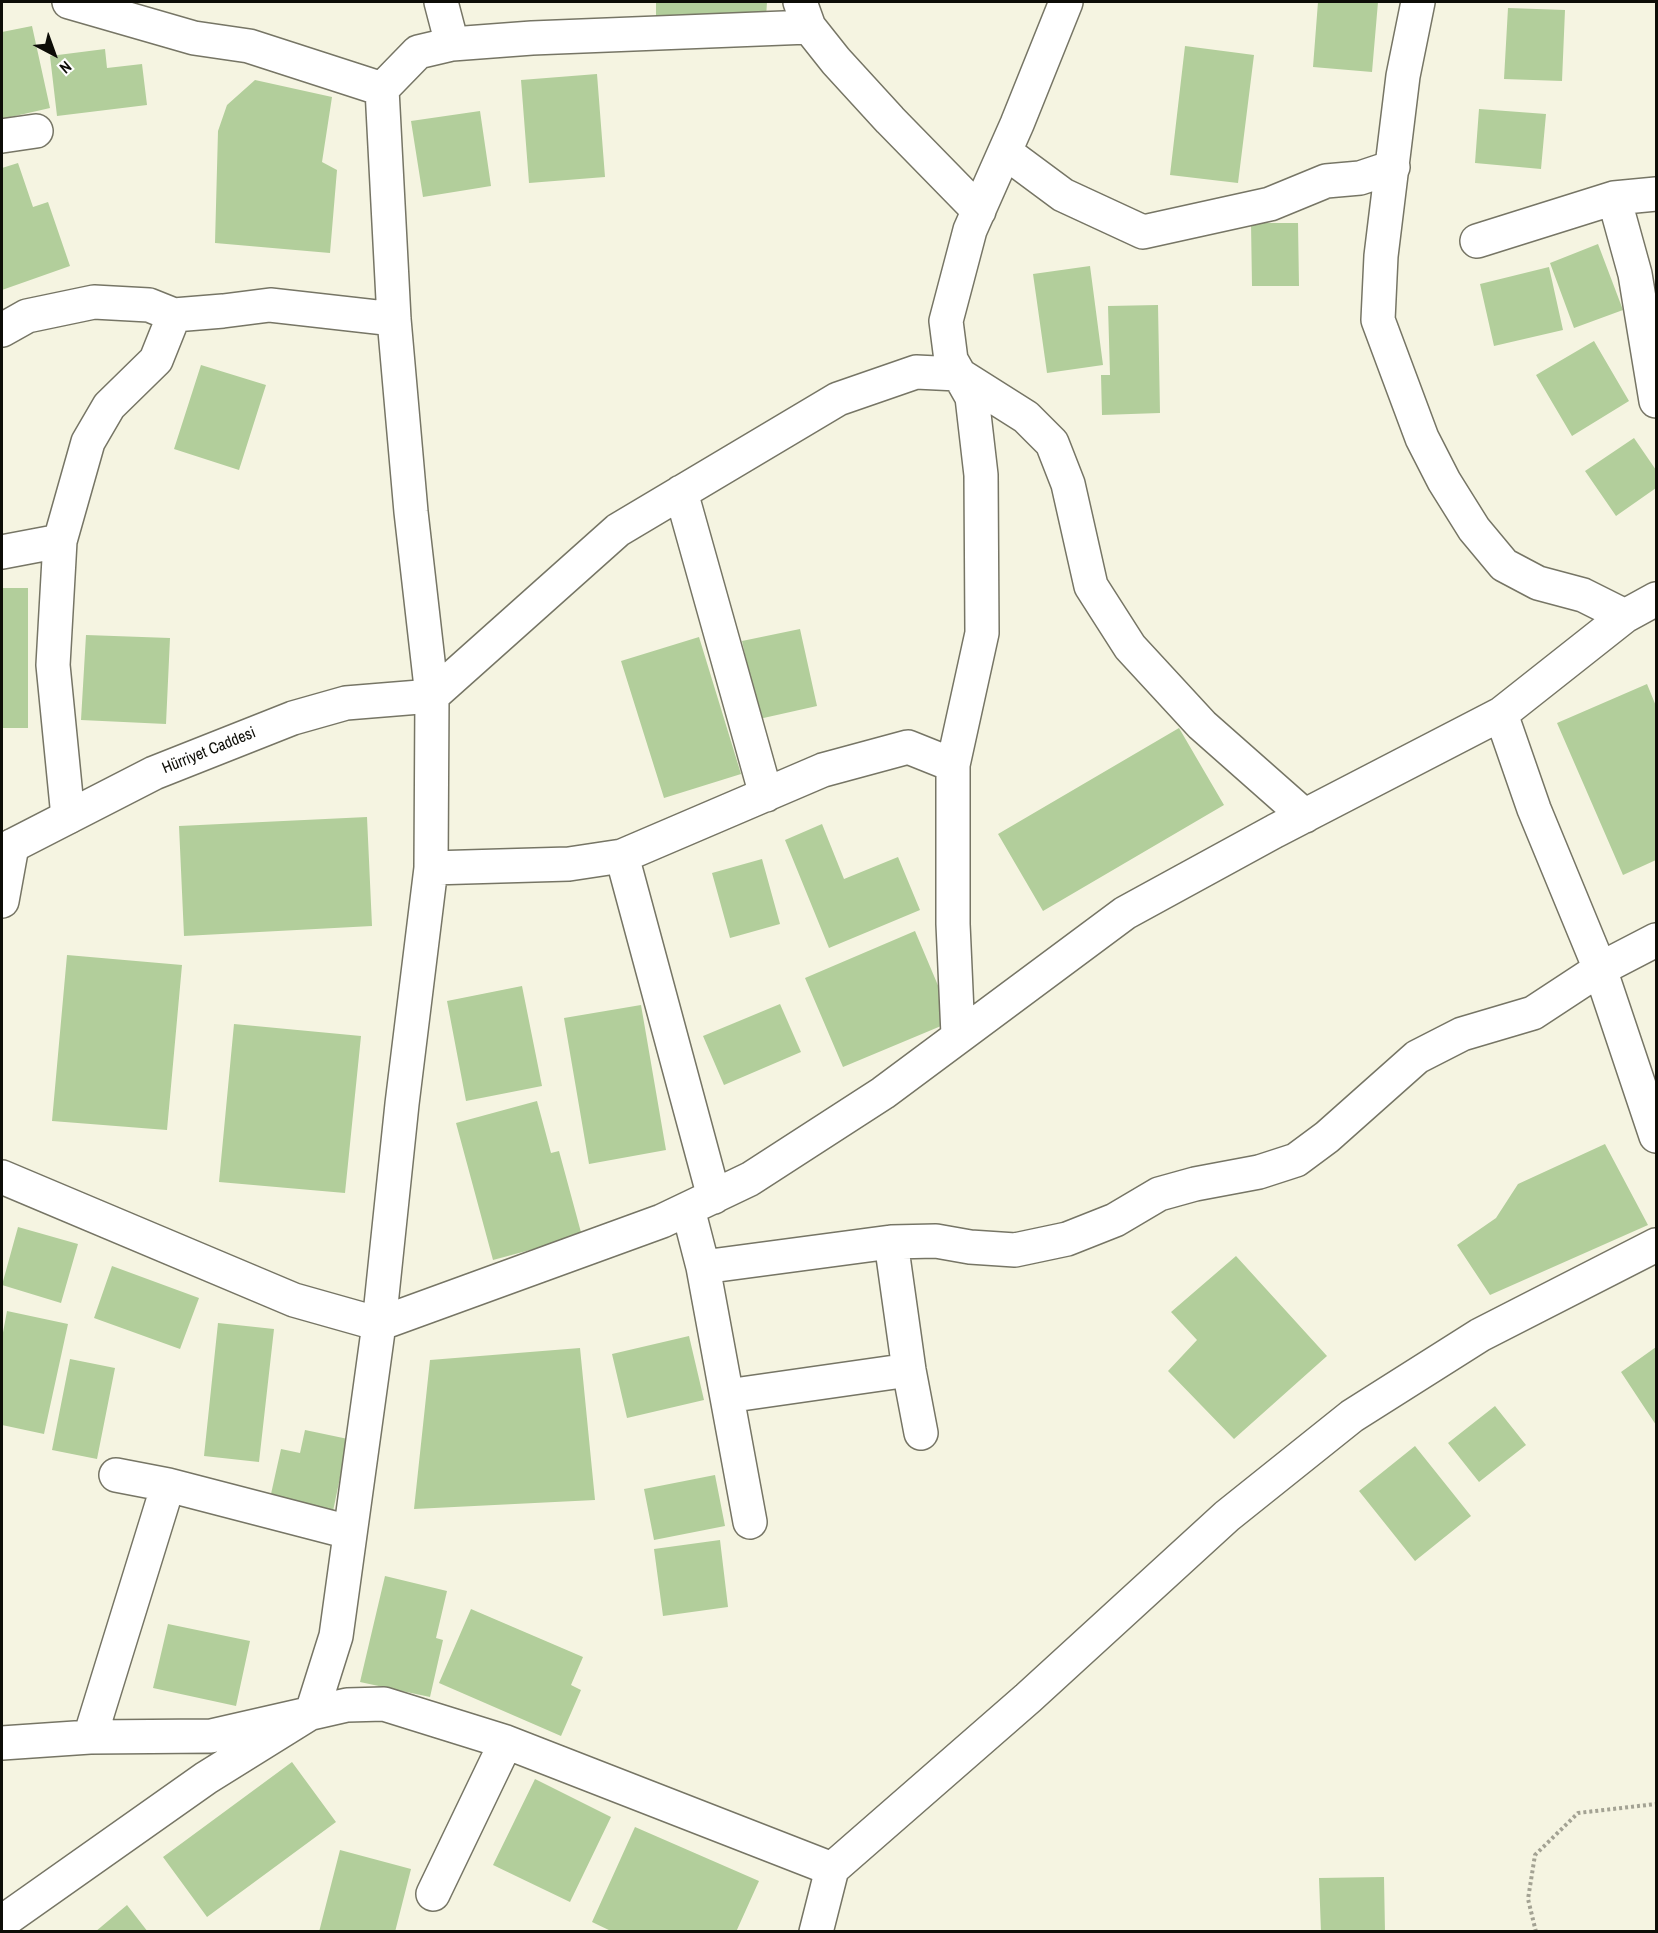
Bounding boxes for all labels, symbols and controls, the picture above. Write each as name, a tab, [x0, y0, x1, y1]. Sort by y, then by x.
north arrow	[24, 24, 84, 84]
text: N	[55, 56, 77, 79]
street label: Hürriyet Caddesi	[159, 724, 259, 778]

